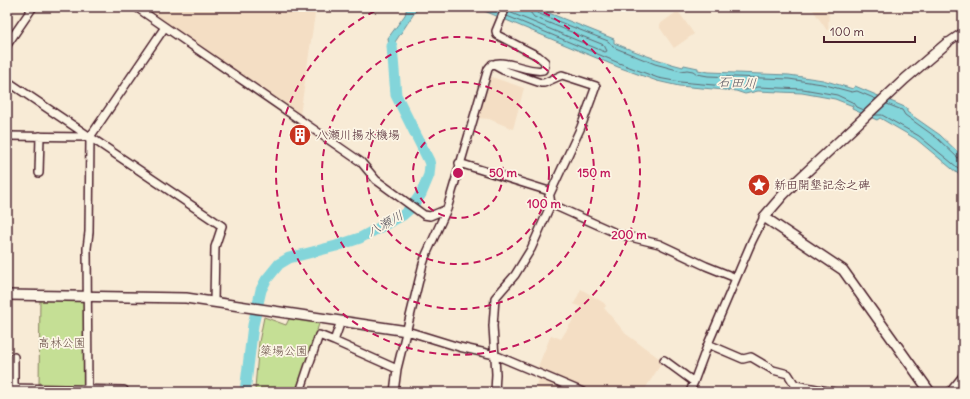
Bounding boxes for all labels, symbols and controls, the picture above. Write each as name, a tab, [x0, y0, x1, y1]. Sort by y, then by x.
scale bar	[824, 18, 915, 44]
text: 100 m	[830, 24, 864, 39]
water label: 石田川	[717, 73, 757, 92]
building icon: 八瀬川揚水機場	[287, 122, 313, 148]
place label: 八瀬川揚水機場	[316, 127, 400, 142]
text: 50 m	[489, 165, 518, 180]
text: 150 m	[578, 165, 611, 180]
centre of rings	[451, 166, 465, 180]
place icon: 新田開墾記念之碑	[746, 172, 772, 198]
place label: 新田開墾記念之碑	[774, 177, 870, 192]
text: 100 m	[527, 196, 561, 211]
water label: 八瀬川	[364, 207, 406, 240]
text: 200 m	[611, 227, 647, 242]
park label: 高林公園	[38, 335, 86, 350]
park label: 簗場公園	[260, 343, 308, 358]

